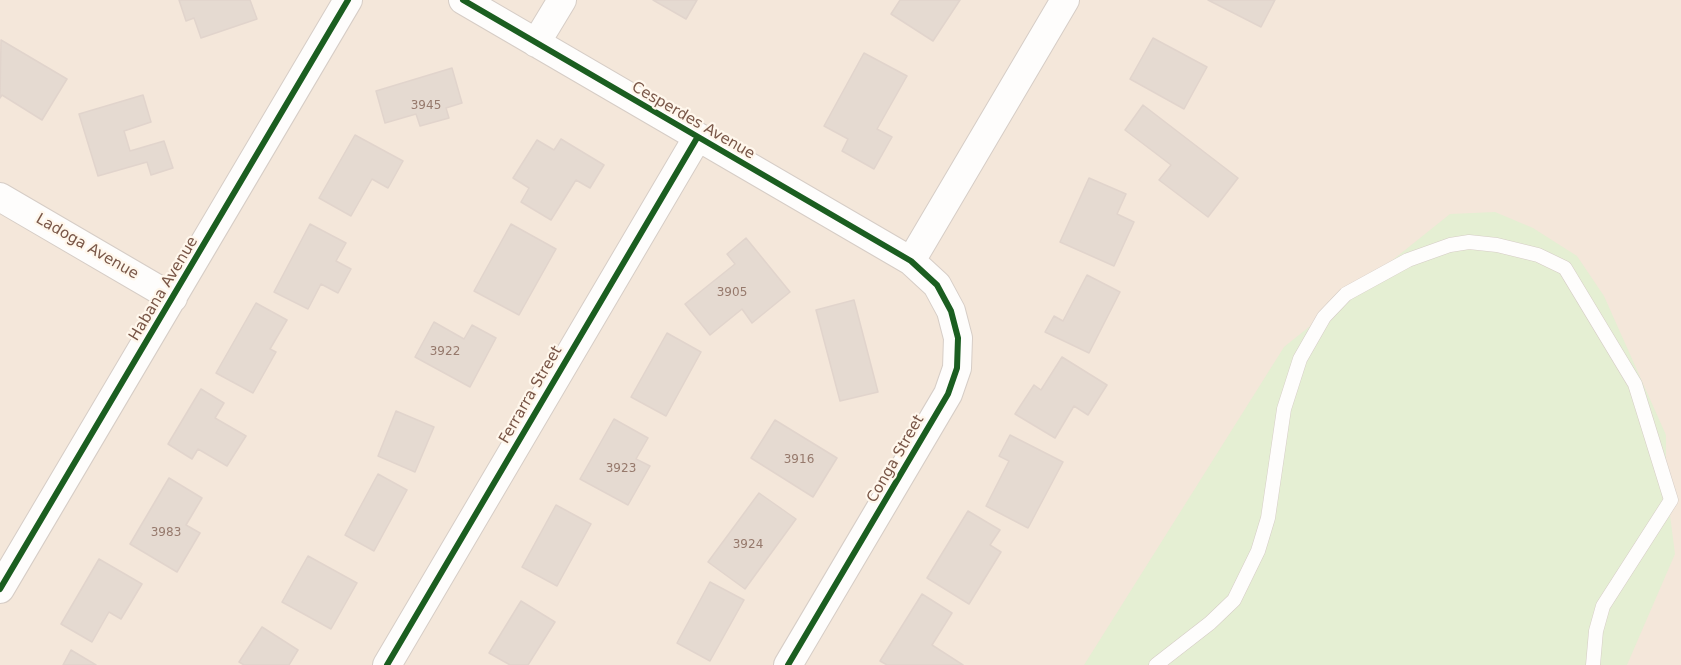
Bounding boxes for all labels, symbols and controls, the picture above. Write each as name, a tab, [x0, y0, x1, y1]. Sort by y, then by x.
street label: Cesperdes Avenue	[628, 78, 758, 164]
house number: 3945	[411, 99, 441, 113]
street label: Ladoga Avenue	[33, 210, 141, 284]
street label: Habana Avenue	[126, 234, 202, 344]
house number: 3905	[717, 286, 747, 300]
street label: Ferrarra Street	[496, 343, 566, 447]
house number: 3922	[430, 345, 460, 359]
street label: Conga Street	[864, 412, 928, 506]
house number: 3916	[784, 453, 814, 467]
house number: 3923	[606, 462, 636, 476]
house number: 3983	[151, 526, 181, 540]
house number: 3924	[733, 538, 763, 552]

